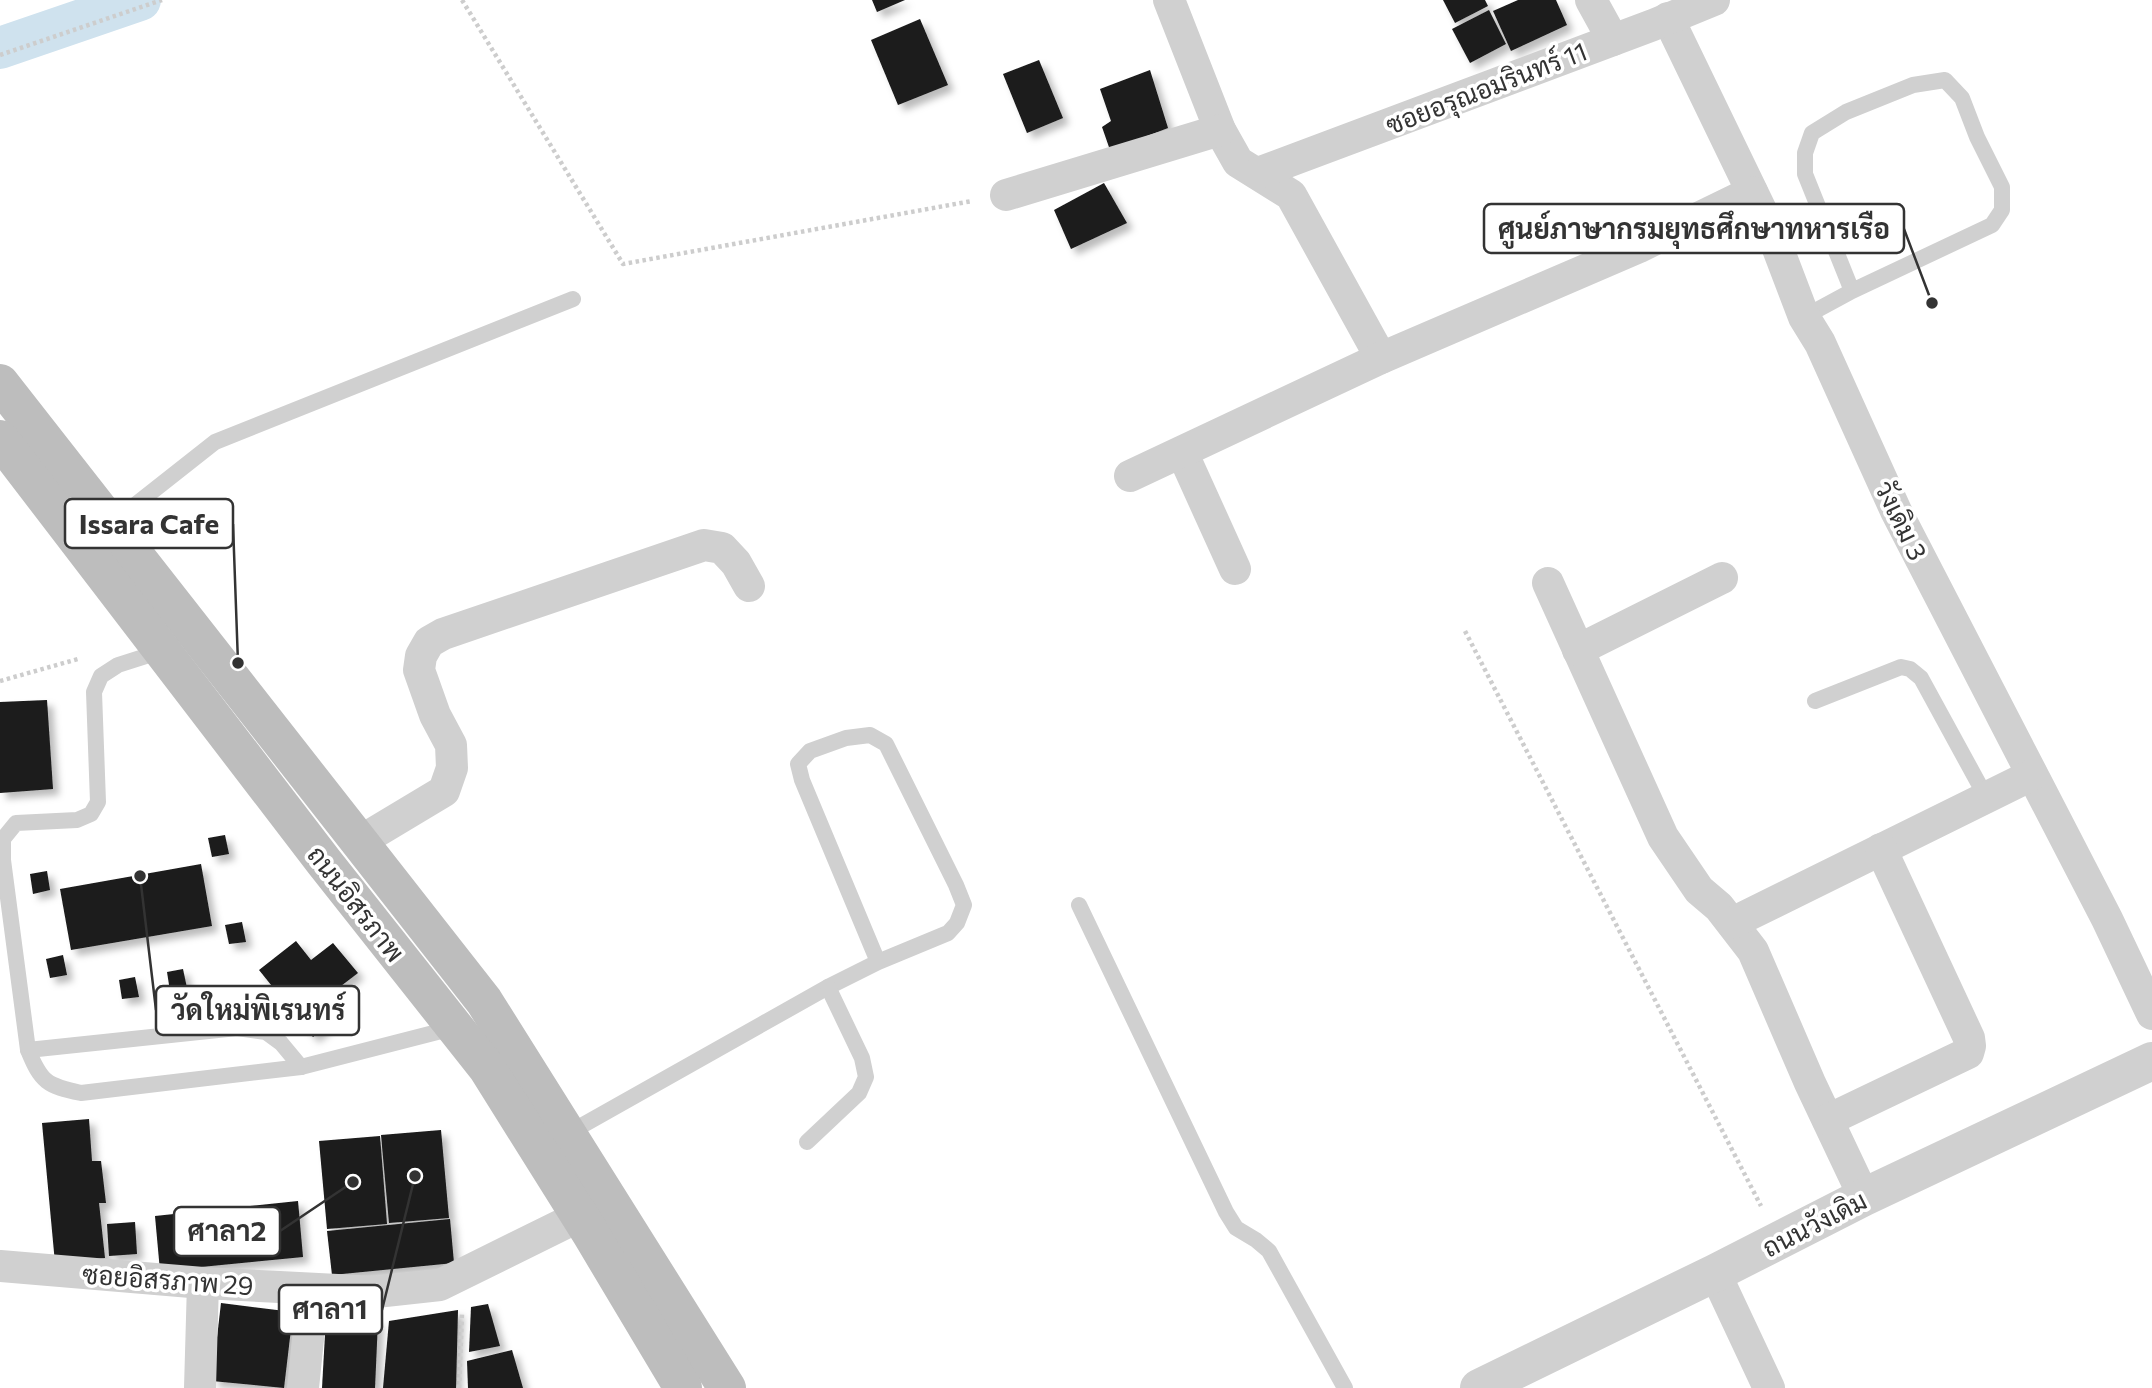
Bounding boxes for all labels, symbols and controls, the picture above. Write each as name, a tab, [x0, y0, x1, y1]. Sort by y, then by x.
street label: ซอยอรุณอมรินทร์ 11	[1381, 34, 1592, 143]
callout: ศูนย์ภาษากรมยุทธศึกษาทหารเรือ	[1484, 204, 1904, 253]
text: ศูนย์ภาษากรมยุทธศึกษาทหารเรือ	[1498, 210, 1890, 249]
street label: วังเดิม 3	[1870, 475, 1934, 565]
callout: Issara Cafe	[65, 499, 233, 548]
text: Issara Cafe	[79, 506, 219, 540]
street label: ถนนอิสรภาพ	[302, 839, 412, 967]
callout: วัดใหม่พิเรนทร์	[156, 986, 359, 1035]
text: วัดใหม่พิเรนทร์	[171, 991, 347, 1026]
street label: ถนนวังเดิม	[1757, 1184, 1871, 1262]
callout: ศาลา2	[174, 1207, 280, 1256]
text: ศาลา2	[188, 1213, 266, 1247]
street label: ซอยอิสรภาพ 29	[81, 1258, 255, 1300]
callout: ศาลา1	[279, 1285, 382, 1334]
text: ศาลา1	[292, 1291, 368, 1325]

